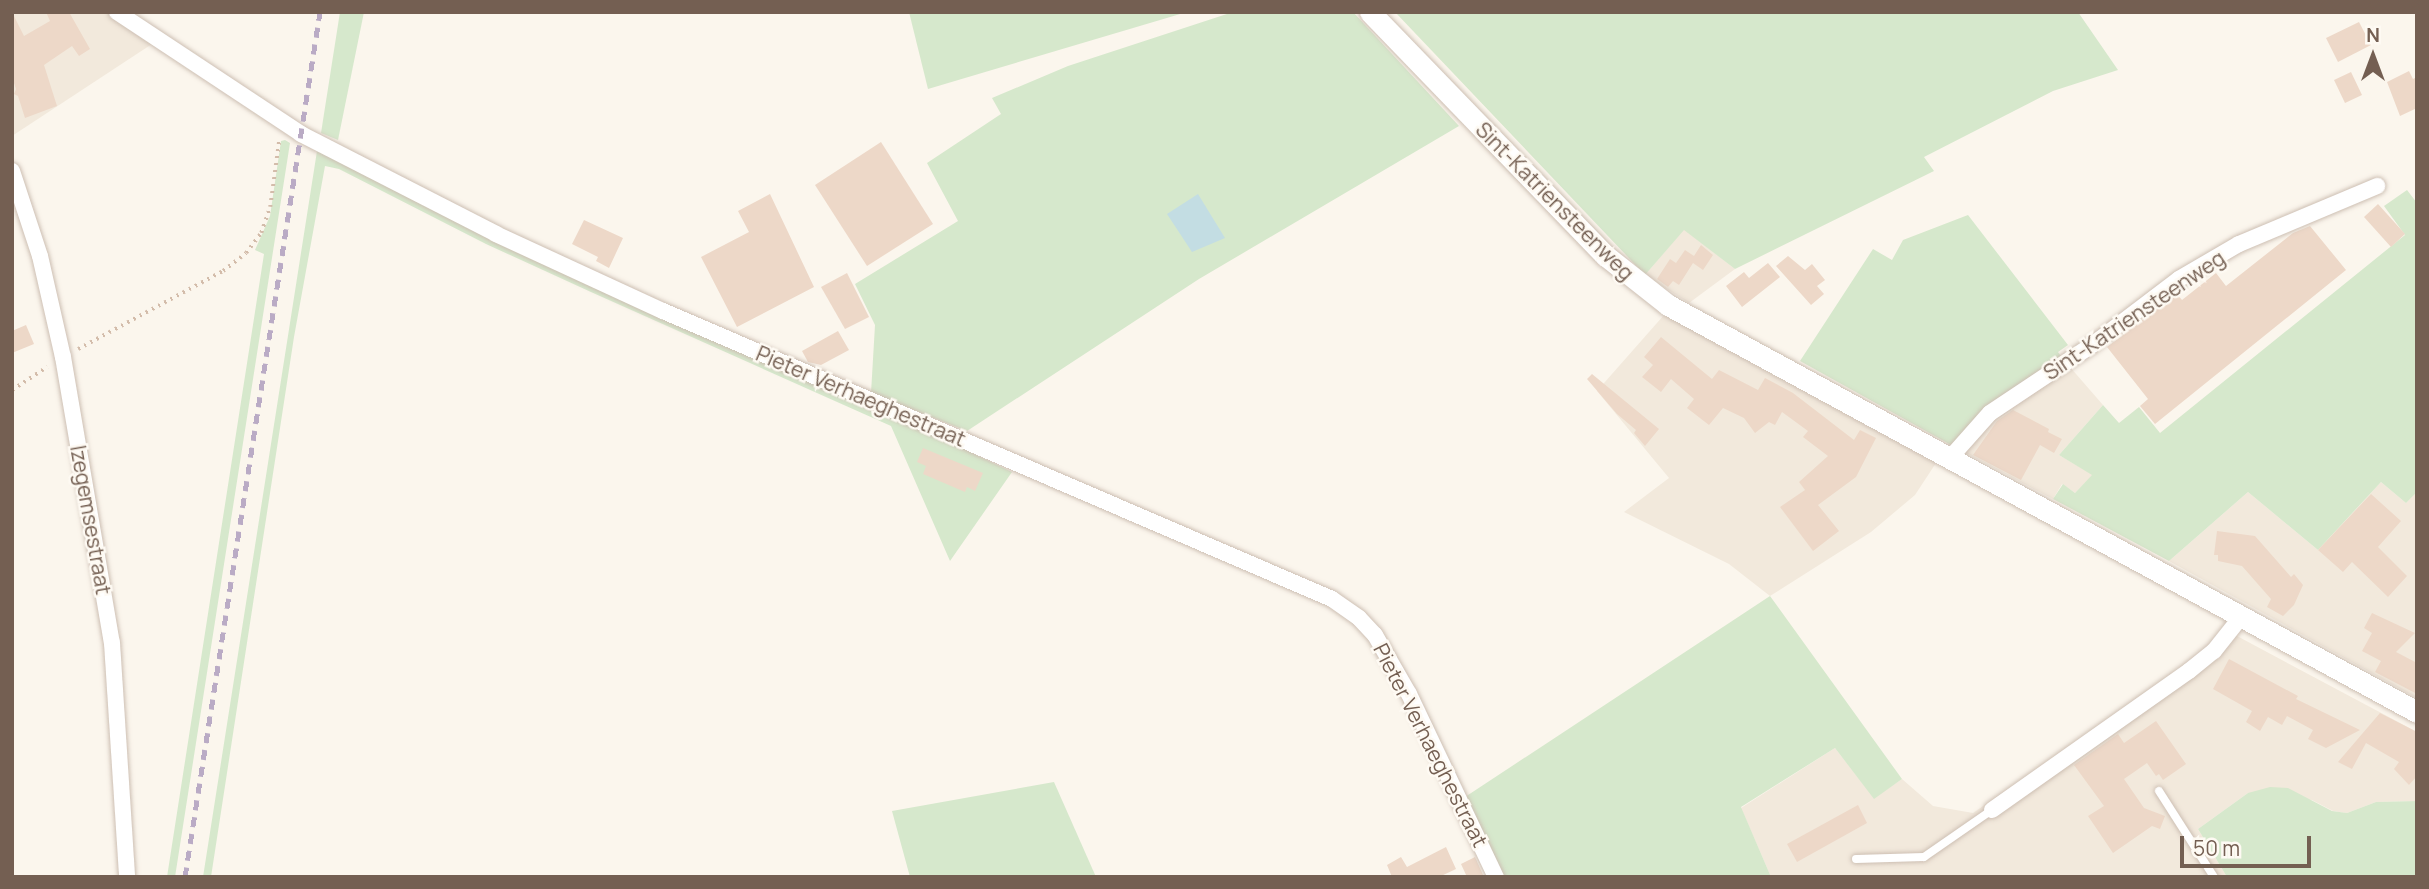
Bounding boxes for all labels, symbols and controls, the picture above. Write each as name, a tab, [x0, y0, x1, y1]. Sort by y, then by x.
north arrow	[2338, 21, 2408, 91]
text: N	[2366, 22, 2380, 48]
street label: Sint-Katriensteenweg	[1471, 117, 1639, 285]
street label: Sint-Katriensteenweg	[2039, 245, 2229, 385]
street label: Pieter Verhaeghestraat	[752, 340, 970, 452]
street label: Izegemsestraat	[65, 443, 117, 597]
street label: Pieter Verhaeghestraat	[1369, 639, 1493, 851]
scale bar	[2184, 822, 2315, 866]
text: 50 m	[2193, 834, 2240, 862]

